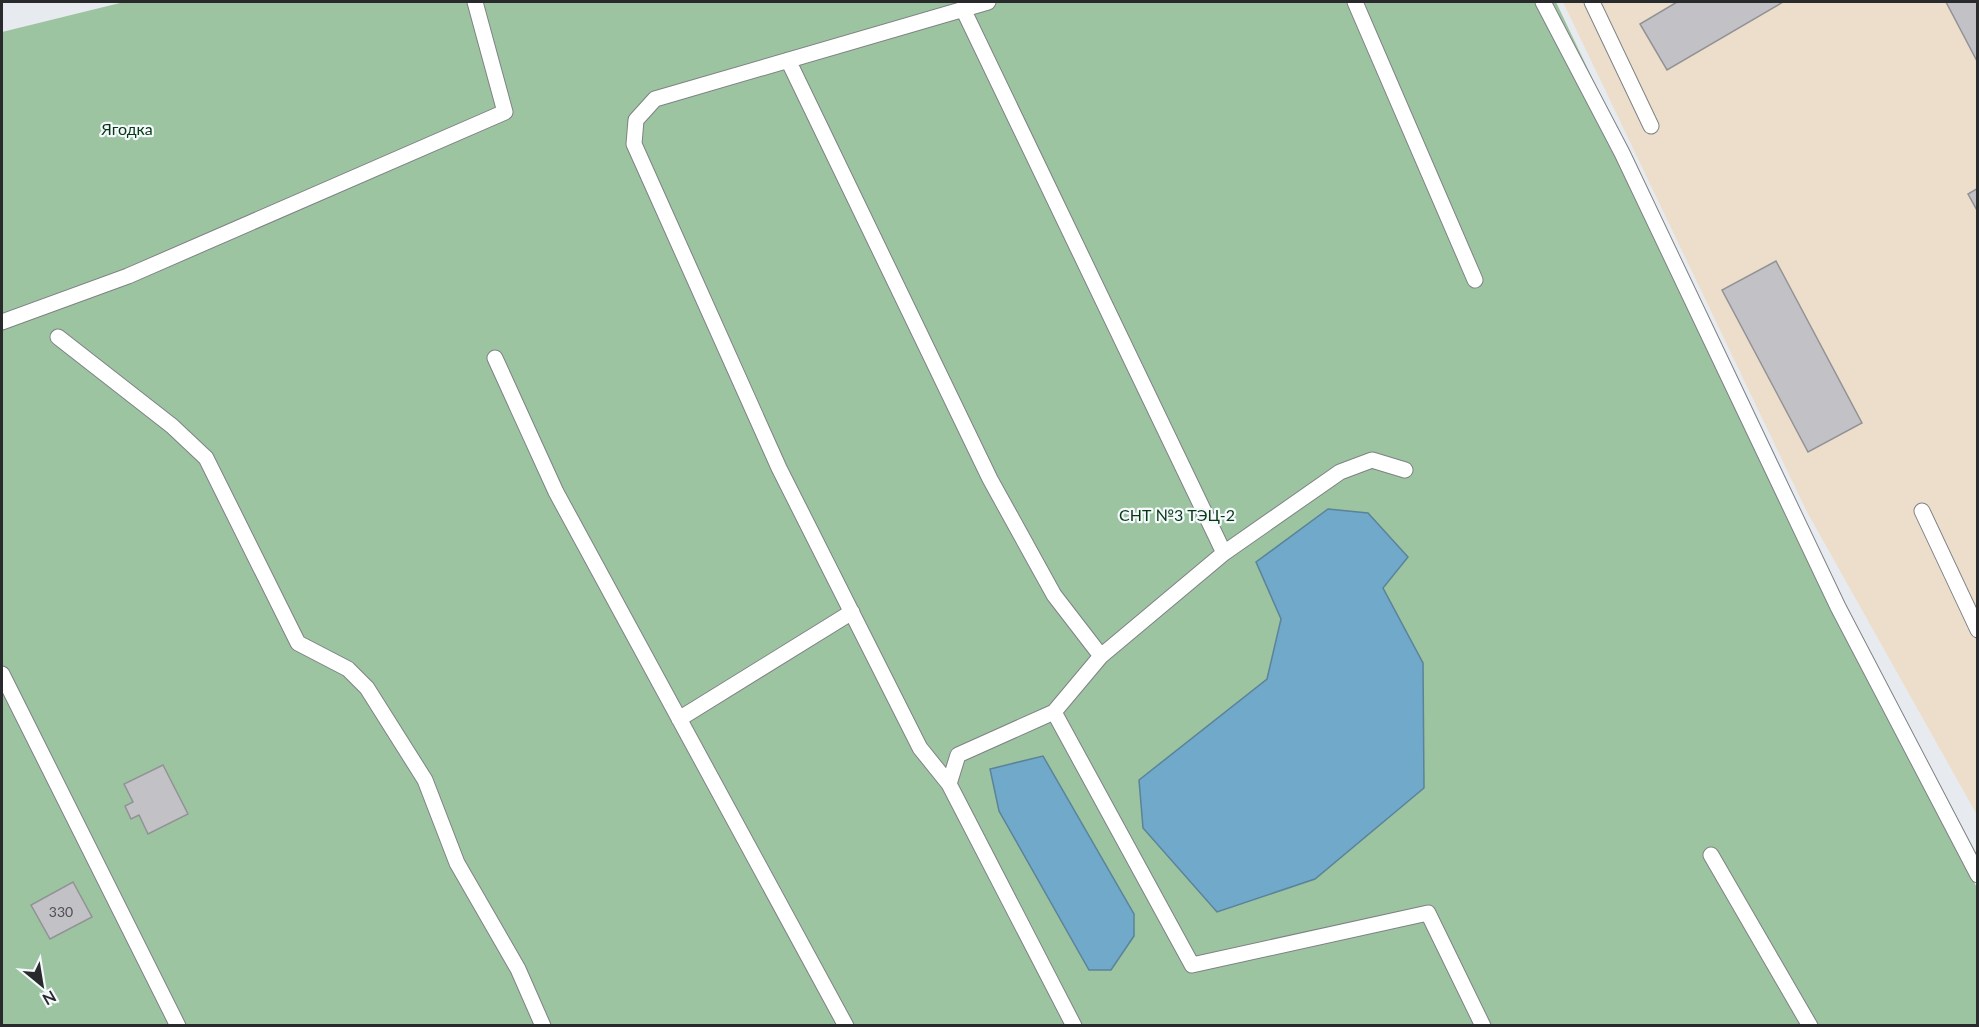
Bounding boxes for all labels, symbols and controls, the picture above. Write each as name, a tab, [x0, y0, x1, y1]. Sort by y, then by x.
park label: Ягодка	[100, 119, 153, 138]
park label: СНТ №3 ТЭЦ-2	[1119, 505, 1235, 524]
house number: 330	[49, 903, 73, 920]
north arrow	[12, 955, 72, 1015]
text: N	[40, 987, 60, 1010]

